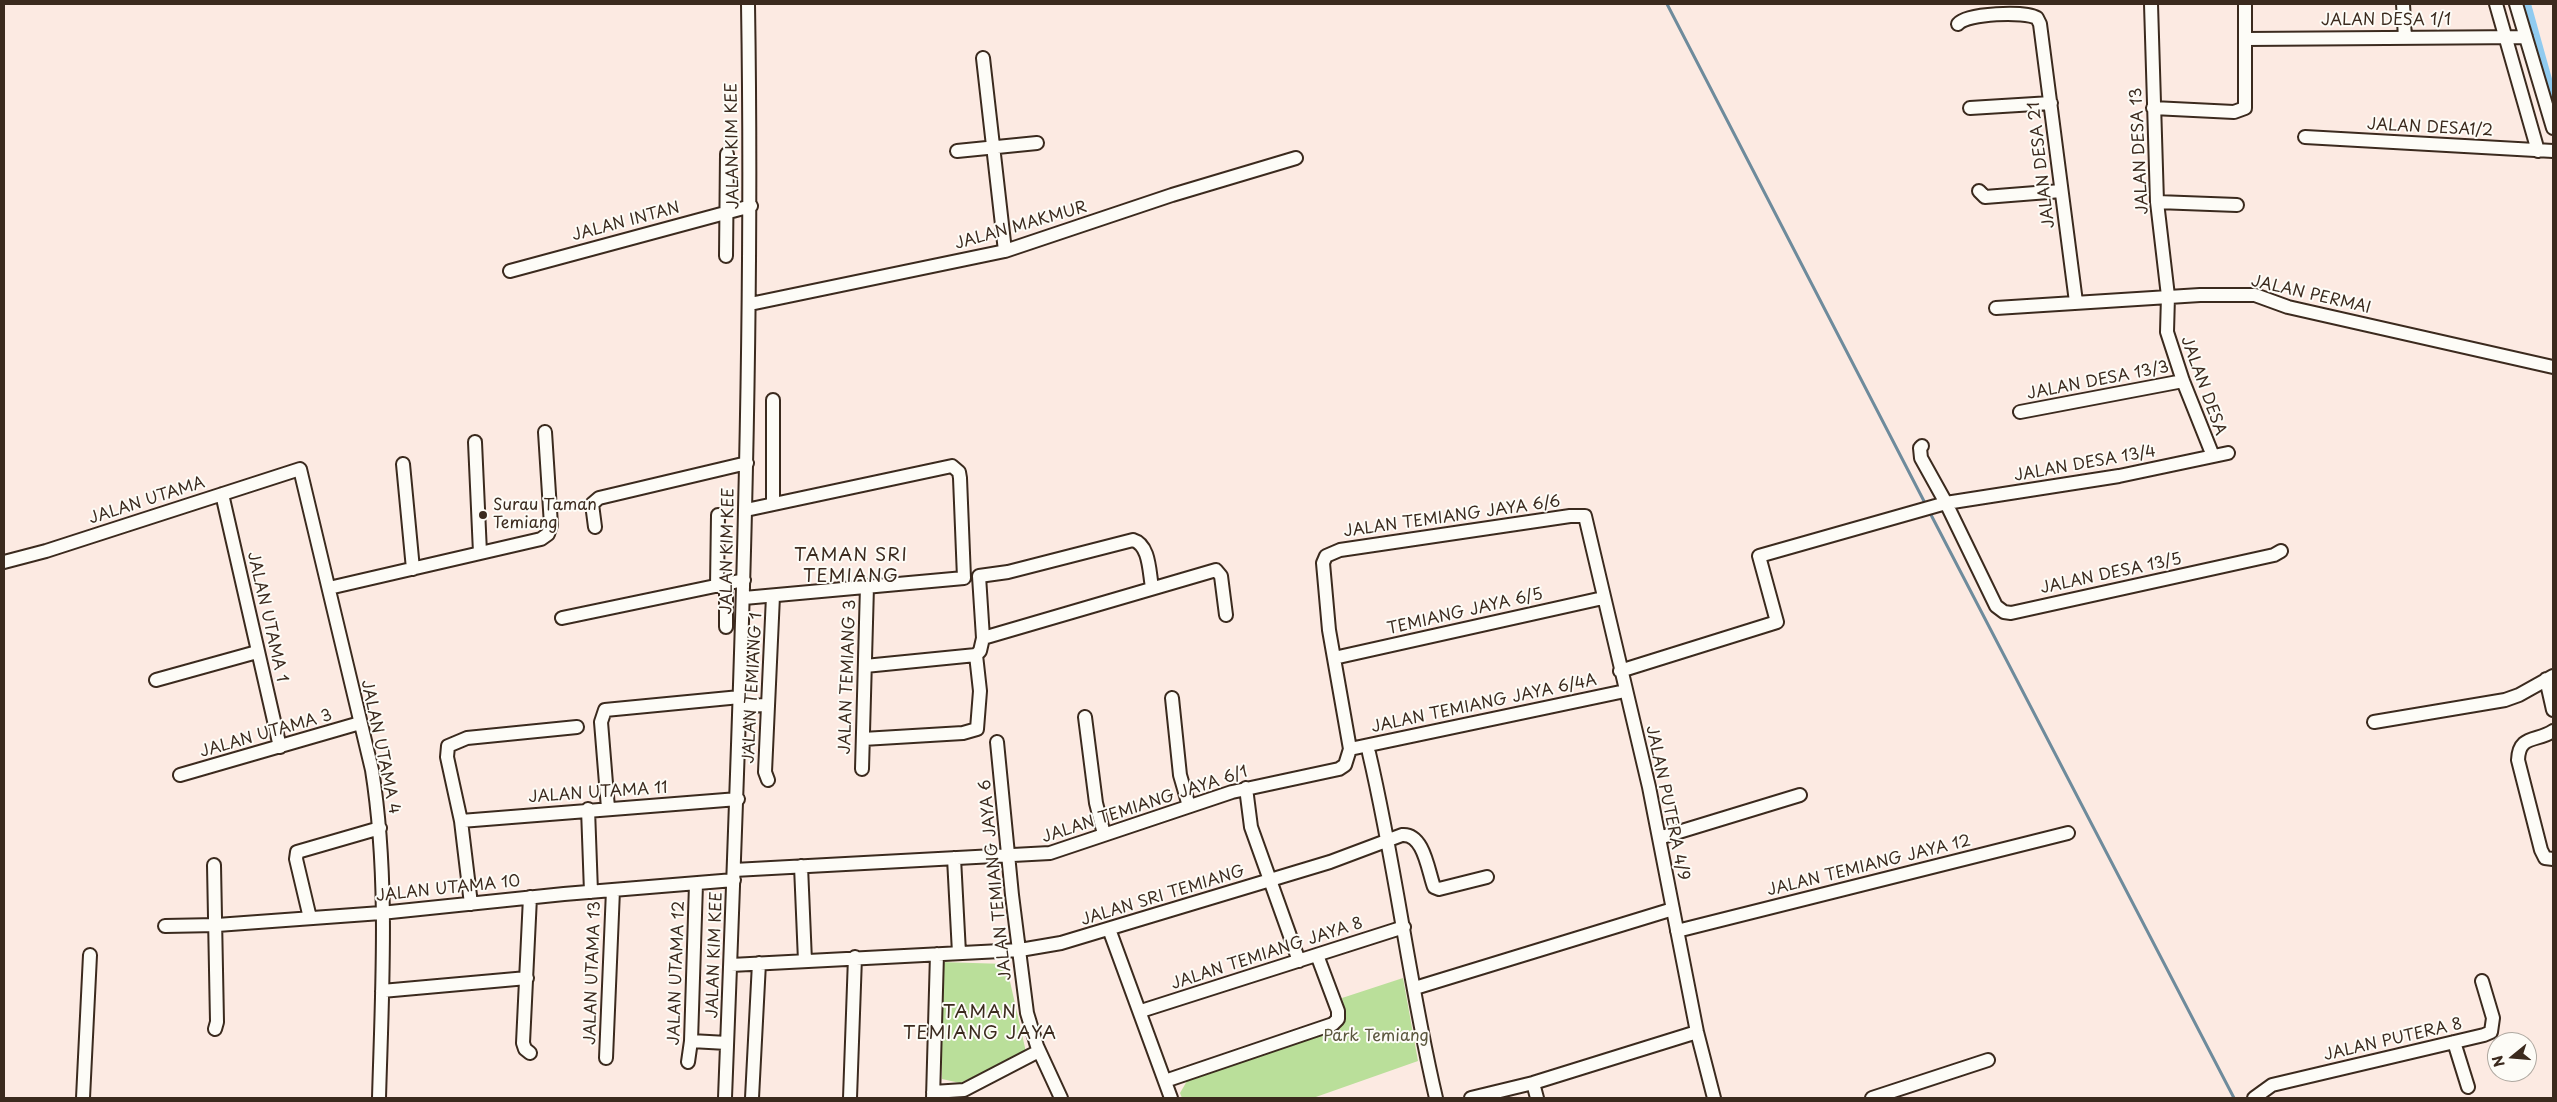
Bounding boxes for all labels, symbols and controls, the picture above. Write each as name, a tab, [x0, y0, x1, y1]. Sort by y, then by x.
street label: JALAN DESA 1/1	[2321, 11, 2451, 31]
street label: JALAN KIM KEE	[722, 82, 744, 210]
street label: JALAN DESA 13	[2127, 87, 2153, 215]
street label: JALAN DESA 21	[2025, 100, 2059, 230]
street label: JALAN DESA1/2	[2366, 115, 2494, 141]
street label: JALAN INTAN	[570, 198, 682, 246]
street label: JALAN MAKMUR	[953, 198, 1089, 254]
street label: JALAN PERMAI	[2249, 272, 2373, 318]
street label: JALAN DESA	[2176, 334, 2230, 438]
street label: JALAN DESA 13/3	[2025, 358, 2171, 404]
street label: JALAN DESA 13/4	[2013, 442, 2157, 486]
street label: JALAN UTAMA	[87, 473, 207, 529]
street label: JALAN KIM KEE	[717, 487, 739, 615]
street label: JALAN TEMIANG JAYA 6/6	[1342, 492, 1562, 542]
place label: Surau Taman Temiang	[493, 496, 597, 534]
marker: Surau Taman Temiang	[477, 509, 489, 521]
district label: TAMAN SRI TEMIANG	[793, 545, 909, 588]
street label: JALAN UTAMA 1	[243, 550, 291, 684]
street label: JALAN DESA 13/5	[2039, 550, 2183, 598]
street label: TEMIANG JAYA 6/5	[1385, 585, 1545, 639]
street label: JALAN TEMIANG 3	[836, 599, 860, 755]
street label: JALAN TEMIANG 1	[739, 612, 767, 764]
street label: JALAN TEMIANG JAYA 6/4A	[1369, 671, 1599, 737]
street label: JALAN UTAMA 4	[356, 678, 404, 816]
street label: JALAN UTAMA 3	[198, 706, 334, 762]
street label: JALAN PUTERA 4/9	[1641, 724, 1693, 882]
street label: JALAN TEMIANG JAYA 6/1	[1040, 763, 1250, 847]
street label: JALAN UTAMA 11	[528, 779, 668, 807]
street label: JALAN TEMIANG JAYA 6	[976, 779, 1016, 981]
street label: JALAN TEMIANG JAYA 12	[1765, 831, 1973, 901]
street label: JALAN SRI TEMIANG	[1079, 862, 1247, 930]
street label: JALAN UTAMA 10	[375, 872, 521, 906]
street label: JALAN KIM KEE	[703, 891, 727, 1019]
street label: JALAN UTAMA 12	[665, 900, 689, 1046]
street label: JALAN UTAMA 13	[581, 901, 605, 1045]
street label: JALAN TEMIANG JAYA 8	[1169, 914, 1365, 994]
district label: TAMAN TEMIANG JAYA	[902, 1002, 1058, 1044]
street label: JALAN PUTERA 8	[2322, 1015, 2464, 1065]
park label: Park Temiang	[1323, 1027, 1429, 1047]
north arrow	[2487, 1032, 2537, 1082]
text: N	[2486, 1053, 2510, 1070]

